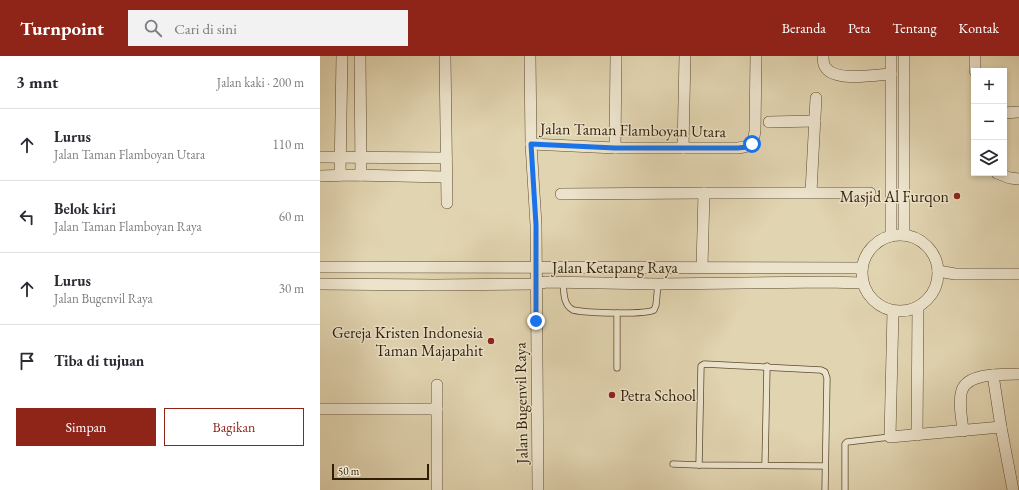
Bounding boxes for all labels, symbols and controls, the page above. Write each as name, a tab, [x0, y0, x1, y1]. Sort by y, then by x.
search box	[128, 10, 408, 46]
text: Turnpoint	[20, 16, 104, 41]
icon: search	[142, 17, 164, 39]
text: Cari di sini	[174, 19, 237, 38]
text: Beranda	[782, 19, 826, 37]
text: Peta	[848, 19, 870, 37]
text: Tentang	[892, 19, 937, 37]
text: Kontak	[959, 19, 999, 37]
map controls	[971, 68, 1007, 176]
button: +	[971, 68, 1007, 104]
text: 3 mnt	[16, 71, 58, 93]
text: Jalan kaki · 200 m	[217, 74, 304, 91]
button: −	[971, 104, 1007, 140]
street label: Jalan Taman Flamboyan Utara	[538, 118, 727, 142]
text: Lurus	[54, 127, 91, 146]
icon: ahead	[16, 134, 38, 156]
route start	[743, 135, 761, 153]
text: 110 m	[273, 136, 304, 153]
button: layers	[971, 140, 1007, 176]
text: Jalan Taman Flamboyan Utara	[54, 146, 205, 163]
place label: Masjid Al Furqon	[840, 186, 950, 207]
marker: Masjid Al Furqon	[952, 191, 962, 201]
text: Belok kiri	[54, 199, 116, 218]
icon: left	[16, 206, 38, 228]
text: 60 m	[279, 208, 304, 225]
text: Jalan Taman Flamboyan Raya	[54, 218, 202, 235]
street label: Jalan Ketapang Raya	[550, 257, 679, 278]
text: Lurus	[54, 271, 91, 290]
icon: ahead	[16, 278, 38, 300]
text: 30 m	[279, 280, 304, 297]
text: Jalan Bugenvil Raya	[54, 290, 153, 307]
route end	[527, 312, 545, 330]
place label: Gereja Kristen Indonesia Taman Majapahit	[332, 322, 484, 361]
marker: Gereja Kristen Indonesia Taman Majapahit	[486, 336, 496, 346]
street label: Jalan Bugenvil Raya	[509, 341, 533, 466]
icon: arrive	[16, 350, 38, 372]
text: Tiba di tujuan	[54, 351, 144, 370]
place label: Petra School	[620, 385, 696, 406]
marker: Petra School	[607, 390, 617, 400]
button: Simpan	[16, 408, 156, 446]
button: Bagikan	[164, 408, 304, 446]
scale bar	[332, 462, 429, 481]
text: 50 m	[338, 464, 359, 478]

